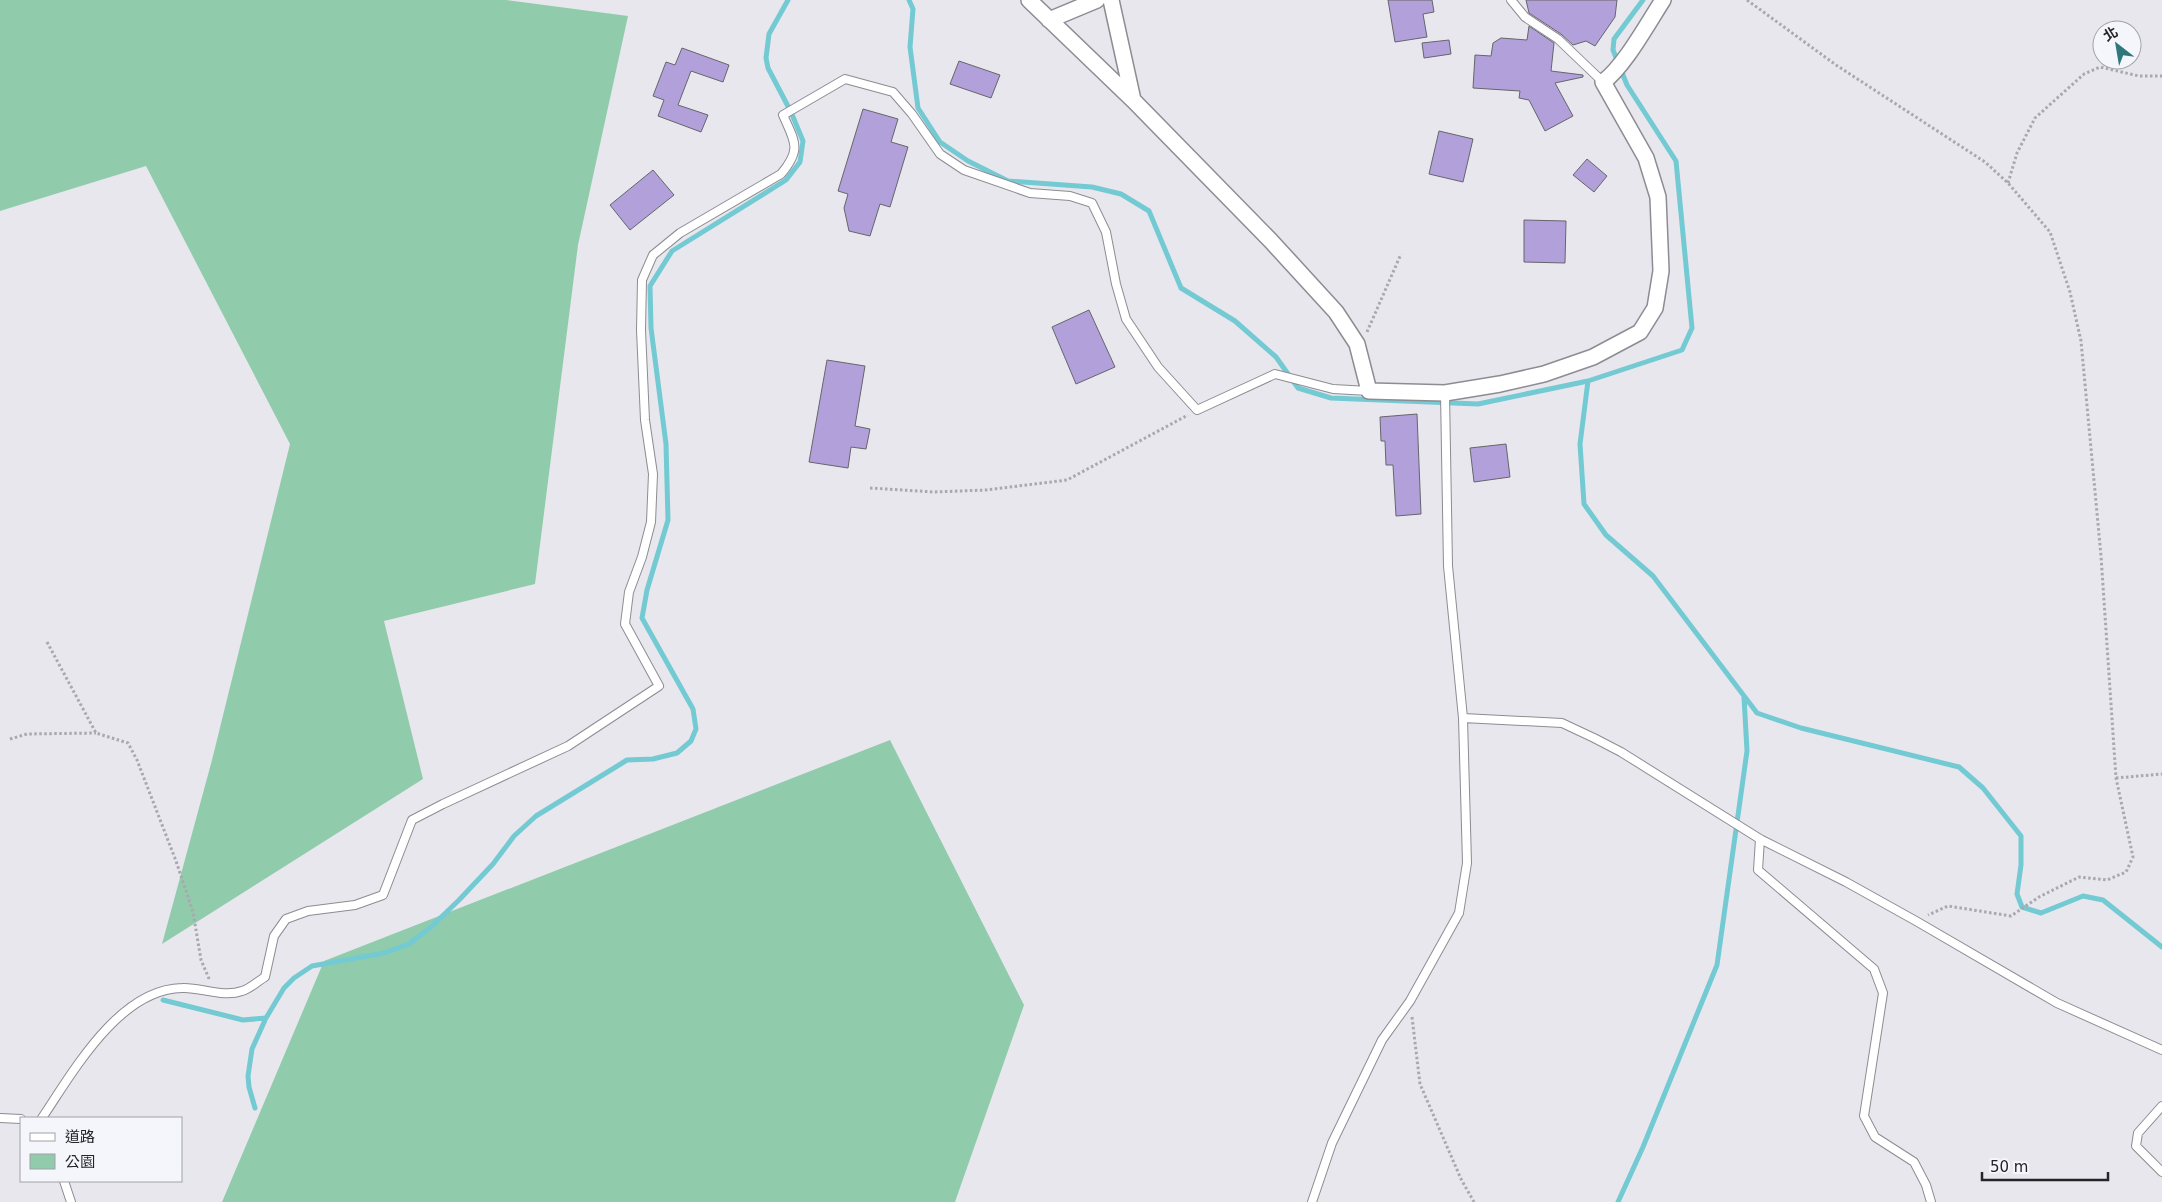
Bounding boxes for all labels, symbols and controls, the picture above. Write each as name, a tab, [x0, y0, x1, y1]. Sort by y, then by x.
north arrow	[2092, 20, 2142, 70]
text: 北	[2100, 23, 2120, 44]
legend	[20, 1117, 182, 1182]
text: 道路	[65, 1128, 95, 1146]
scale bar	[1982, 1150, 2108, 1182]
text: 公園	[65, 1153, 95, 1171]
text: 50 m	[1990, 1158, 2028, 1176]

